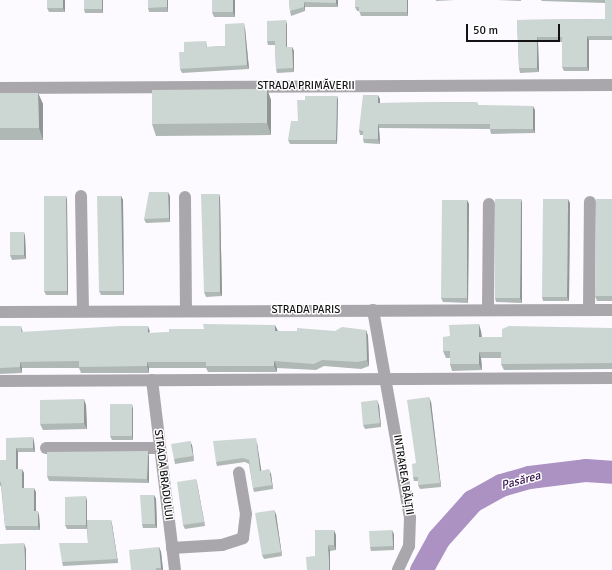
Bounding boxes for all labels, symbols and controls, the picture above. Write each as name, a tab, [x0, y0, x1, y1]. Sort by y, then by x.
scale bar	[468, 16, 562, 42]
text: 50 m	[473, 23, 498, 38]
street label: STRADA PRIMĂVERII	[257, 79, 355, 93]
street label: STRADA PARIS	[272, 303, 340, 317]
street label: STRADA BRADULUI	[151, 429, 175, 521]
street label: INTRAREA BĂLȚII	[390, 434, 416, 516]
water label: Pasărea	[500, 469, 542, 493]

